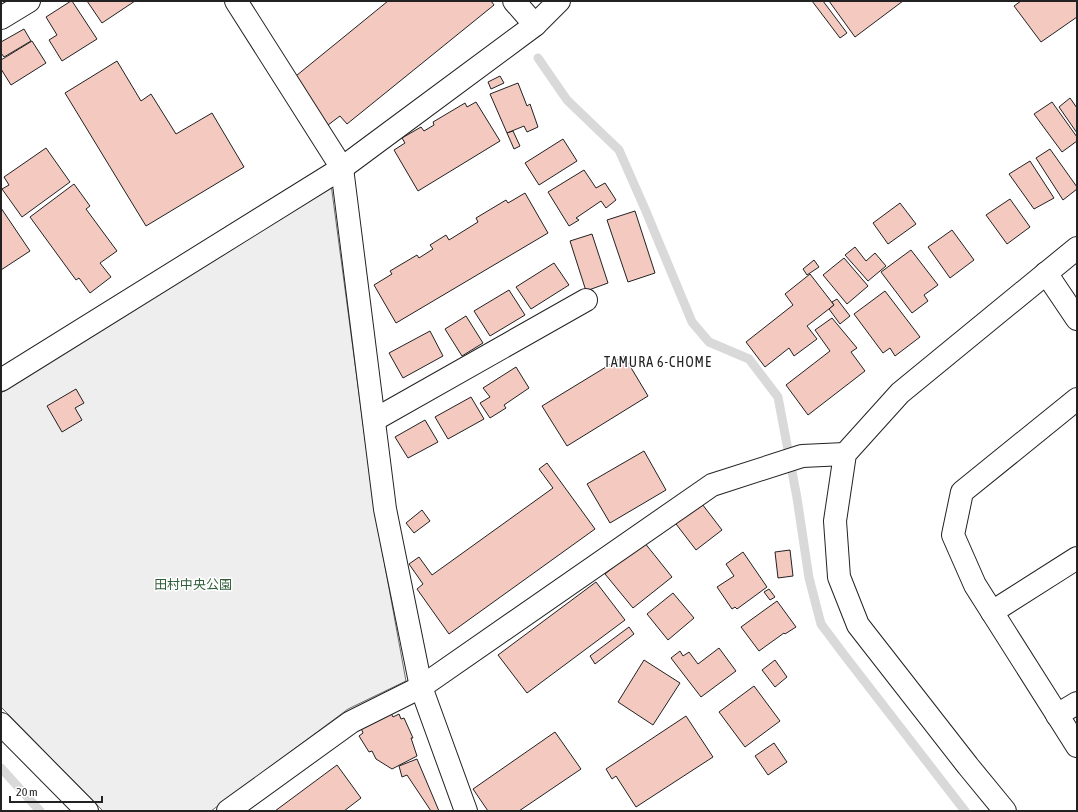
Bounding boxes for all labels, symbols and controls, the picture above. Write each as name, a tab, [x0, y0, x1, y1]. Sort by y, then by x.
district label: TAMURA 6-CHOME	[604, 354, 712, 370]
park label: 田村中央公園	[154, 577, 232, 592]
scale bar	[10, 778, 102, 804]
text: 20 m	[16, 785, 38, 799]

